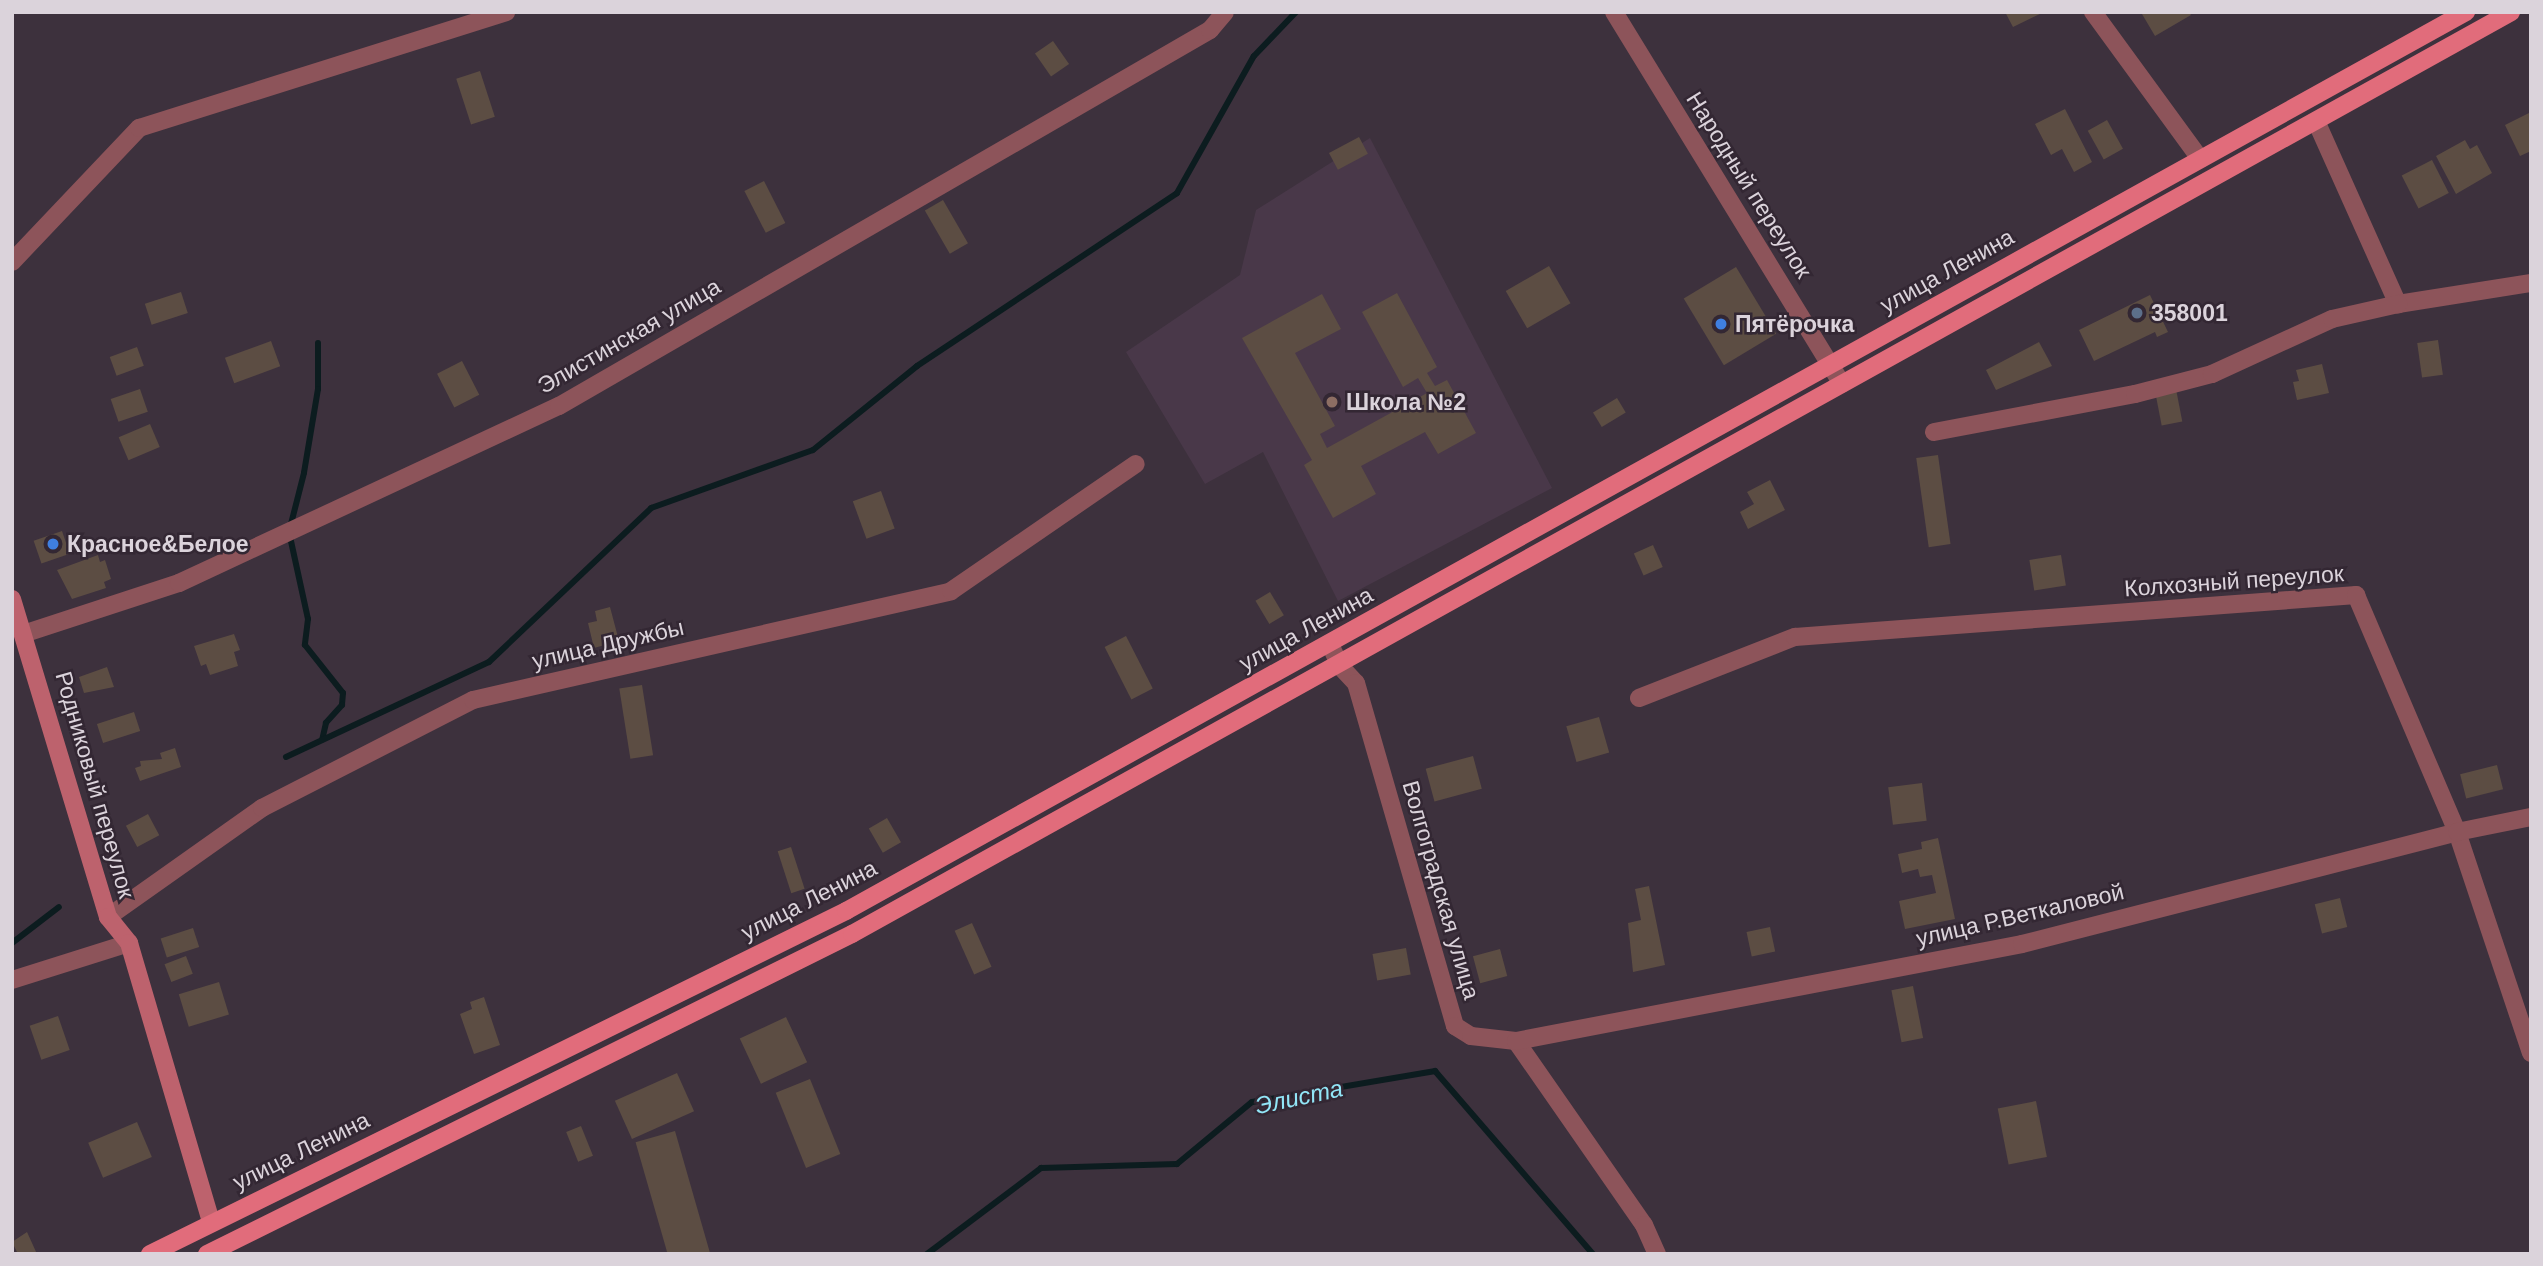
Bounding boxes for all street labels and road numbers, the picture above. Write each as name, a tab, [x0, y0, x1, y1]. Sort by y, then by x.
street label: Народный переулок	[1680, 87, 1818, 283]
street label: улица Ленина	[1875, 223, 2019, 319]
street label: Элистинская улица	[533, 272, 725, 400]
street label: Колхозный переулок	[2123, 560, 2345, 602]
street label: улица Ленина	[1234, 581, 1378, 677]
street label: улица Дружбы	[529, 613, 687, 675]
street label: Родниковый переулок	[49, 668, 141, 902]
street label: Волгоградская улица	[1397, 778, 1485, 1002]
street label: улица Ленина	[737, 854, 881, 946]
street label: улица Р.Веткаловой	[1913, 878, 2127, 952]
street label: улица Ленина	[228, 1106, 374, 1196]

